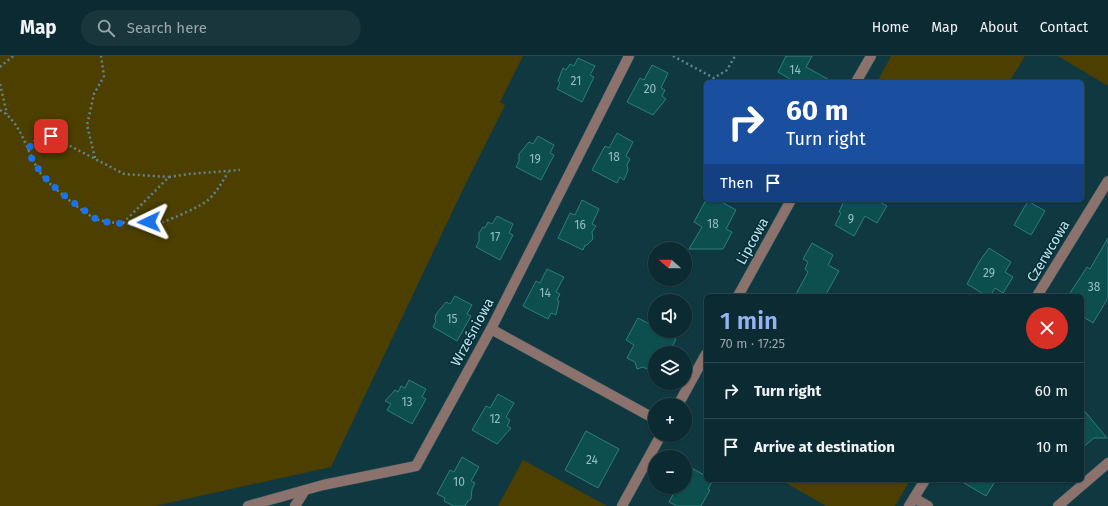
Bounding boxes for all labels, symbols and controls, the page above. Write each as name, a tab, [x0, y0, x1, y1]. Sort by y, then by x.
search box	[81, 10, 361, 46]
text: Map	[20, 16, 57, 39]
icon: search	[95, 17, 117, 39]
text: Search here	[127, 19, 207, 37]
text: Home	[872, 19, 909, 36]
text: Map	[931, 19, 958, 36]
text: About	[980, 19, 1018, 36]
text: Contact	[1040, 19, 1088, 36]
house number: 14	[789, 63, 801, 77]
house number: 21	[571, 74, 581, 88]
house number: 20	[644, 82, 657, 96]
text: 60 m	[786, 94, 848, 127]
icon: right	[720, 96, 772, 148]
pin	[34, 119, 68, 153]
icon: arrive	[40, 125, 62, 147]
text: Turn right	[786, 128, 866, 150]
house number: 18	[608, 150, 620, 164]
house number: 19	[529, 152, 541, 166]
icon: arrive	[762, 172, 784, 194]
text: Then	[720, 174, 754, 192]
position arrow	[128, 201, 170, 243]
house number: 9	[848, 212, 854, 226]
street label: Lipcowa	[733, 215, 772, 268]
house number: 18	[707, 217, 719, 231]
street label: Czerwcowa	[1023, 217, 1073, 285]
house number: 16	[574, 218, 586, 232]
house number: 17	[490, 230, 500, 244]
north arrow	[648, 242, 692, 286]
map controls	[648, 242, 692, 494]
house number: 29	[983, 266, 995, 280]
house number: 38	[1088, 280, 1101, 294]
house number: 14	[539, 286, 551, 300]
button: sound	[648, 294, 692, 338]
street label: Wrześniowa	[447, 295, 497, 369]
text: 1 min	[720, 307, 778, 335]
button: close	[1026, 307, 1068, 349]
house number: 15	[446, 312, 458, 326]
text: 70 m · 17:25	[720, 336, 785, 351]
button: layers	[648, 346, 692, 390]
icon: right	[720, 380, 742, 402]
text: Turn right	[754, 382, 821, 400]
text: 60 m	[1035, 382, 1068, 400]
house number: 13	[401, 395, 413, 409]
button: +	[648, 398, 692, 442]
house number: 12	[489, 412, 501, 426]
icon: arrive	[720, 436, 742, 458]
text: Arrive at destination	[754, 438, 895, 456]
text: 10 m	[1036, 438, 1068, 456]
button: −	[648, 450, 692, 494]
house number: 24	[586, 453, 599, 467]
house number: 10	[453, 475, 465, 489]

